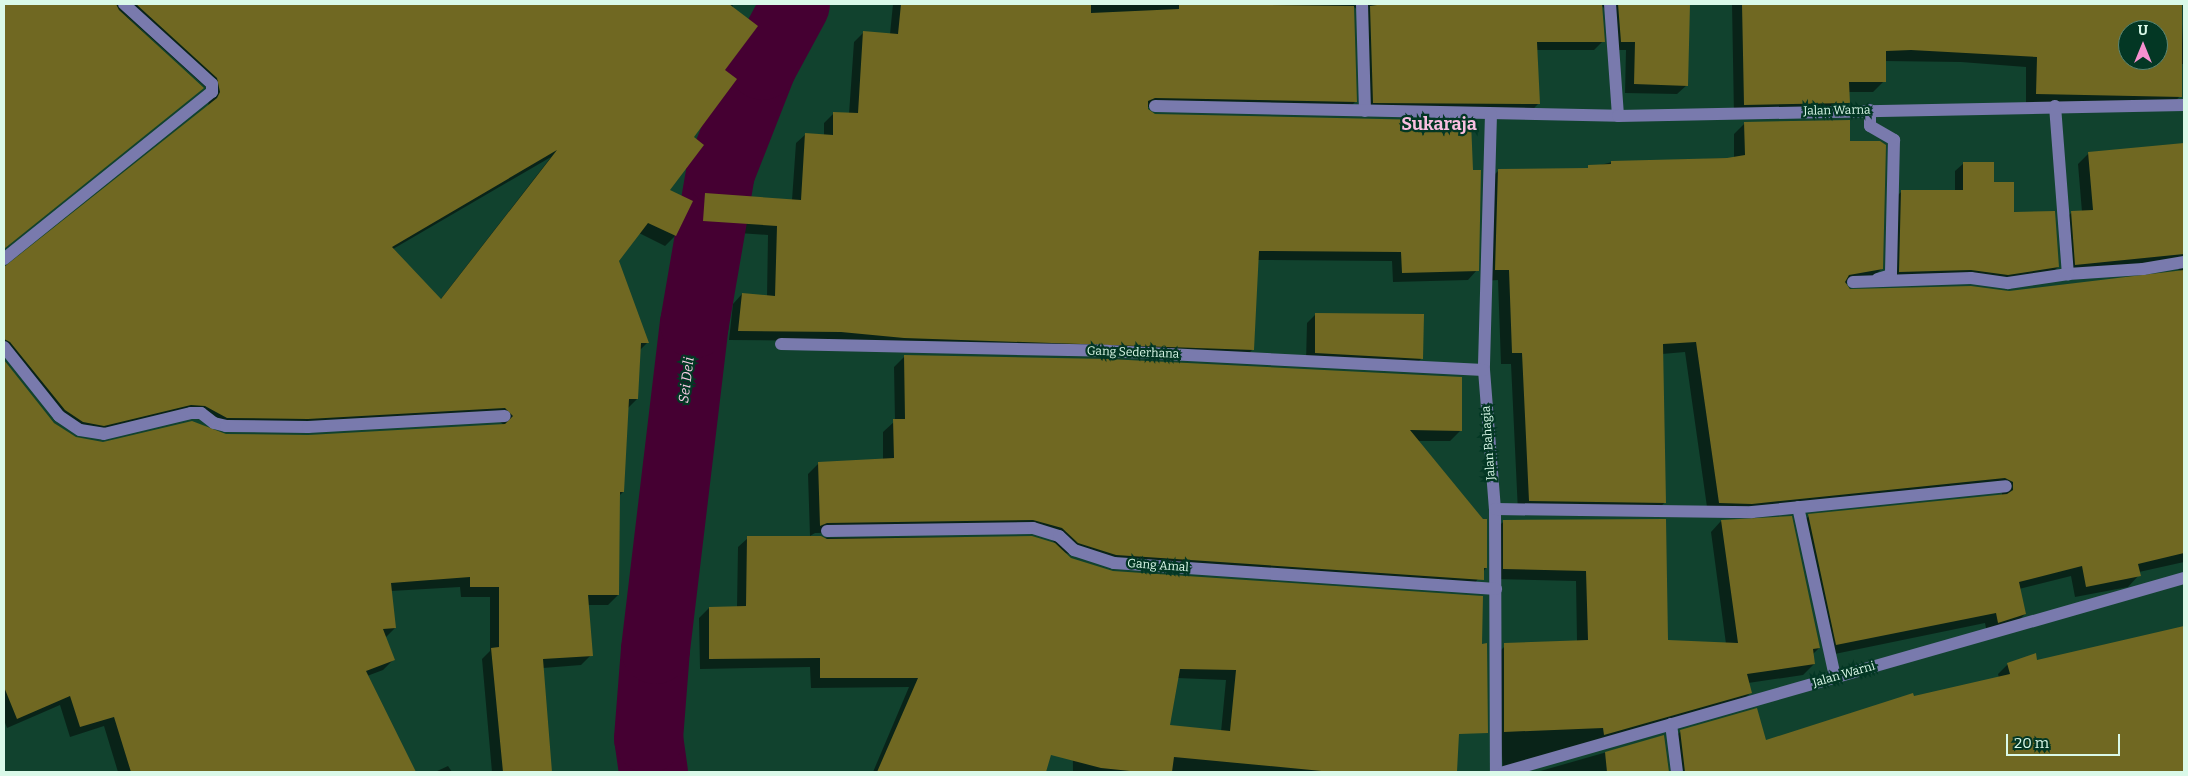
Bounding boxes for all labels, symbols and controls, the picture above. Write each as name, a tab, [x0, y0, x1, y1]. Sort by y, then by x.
north arrow	[2118, 20, 2168, 70]
text: U	[2138, 22, 2148, 39]
street label: Jalan Warna	[1803, 103, 1871, 119]
district label: Sukaraja	[1401, 113, 1477, 135]
street label: Gang Sederhana	[1087, 344, 1179, 362]
water label: Sei Deli	[676, 356, 698, 404]
street label: Jalan Bahagia	[1479, 405, 1499, 481]
street label: Gang Amal	[1127, 557, 1189, 575]
street label: Jalan Warni	[1811, 659, 1877, 691]
scale bar	[2008, 724, 2122, 756]
text: 20 m	[2014, 734, 2049, 752]

